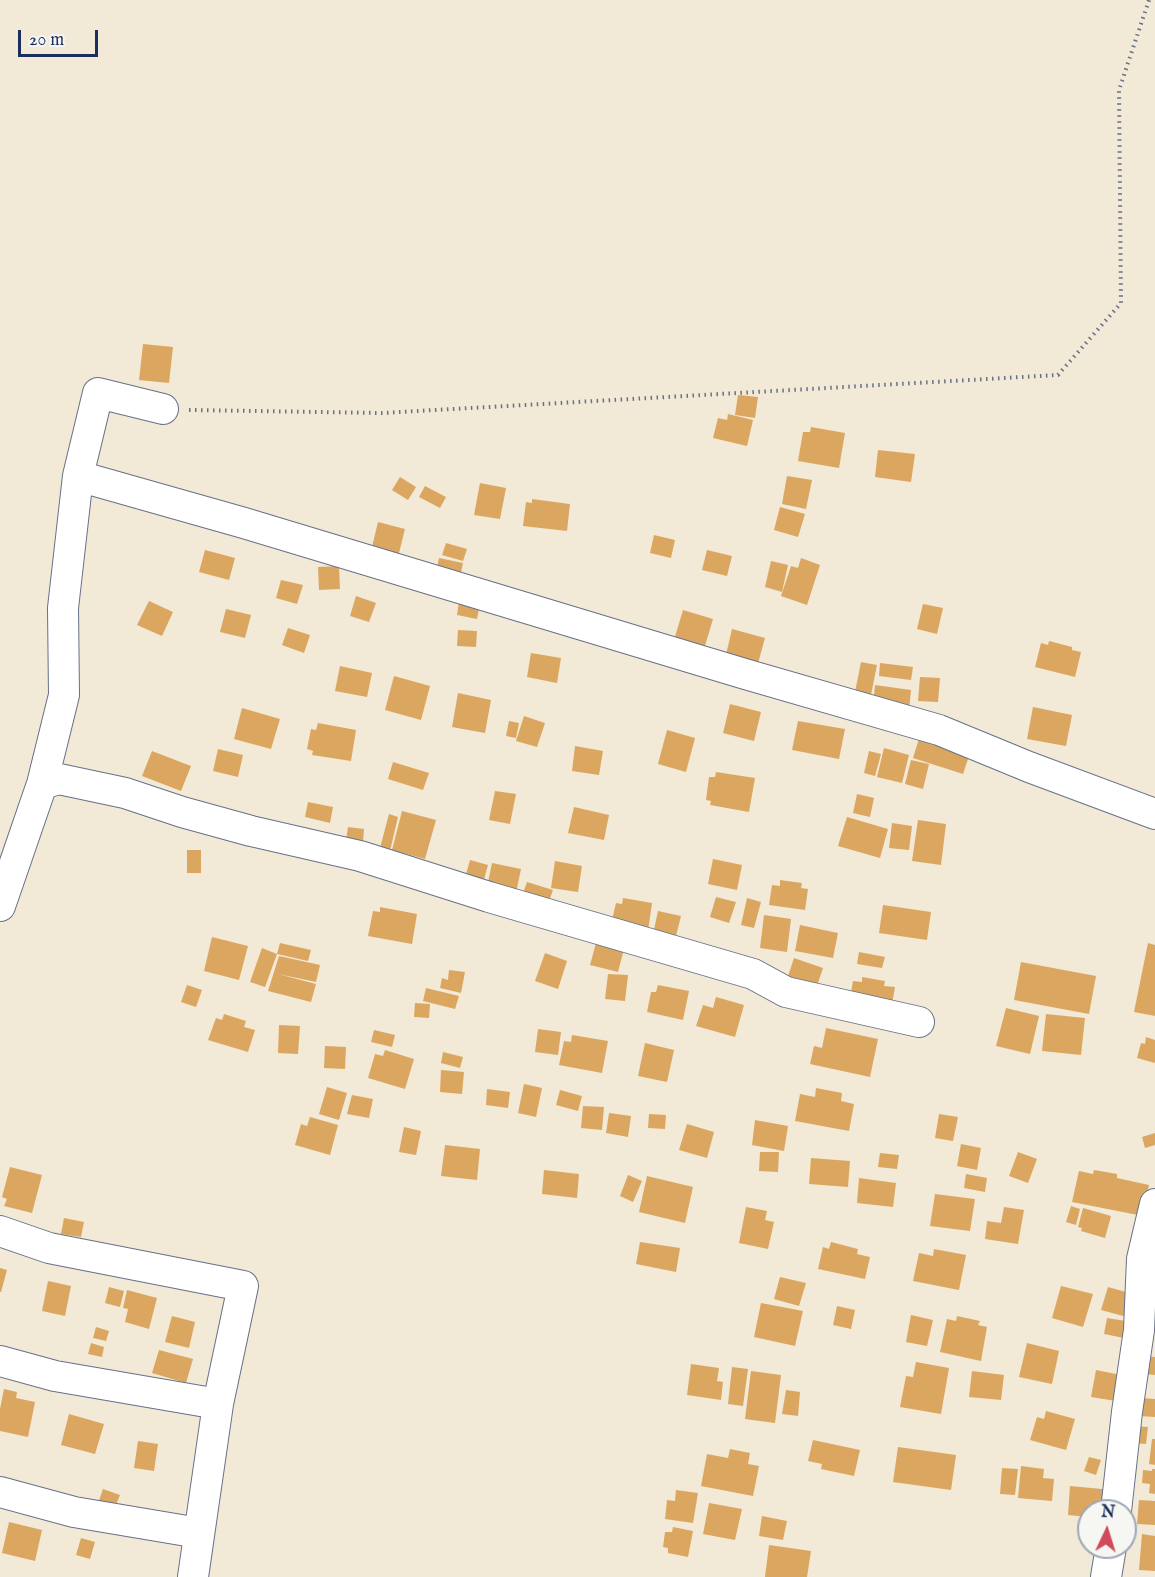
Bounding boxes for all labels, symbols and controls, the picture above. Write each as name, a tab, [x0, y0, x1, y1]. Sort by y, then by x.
scale bar	[21, 18, 100, 56]
text: 20 m	[29, 29, 64, 52]
north arrow	[1077, 1499, 1137, 1559]
text: N	[1101, 1503, 1116, 1523]

